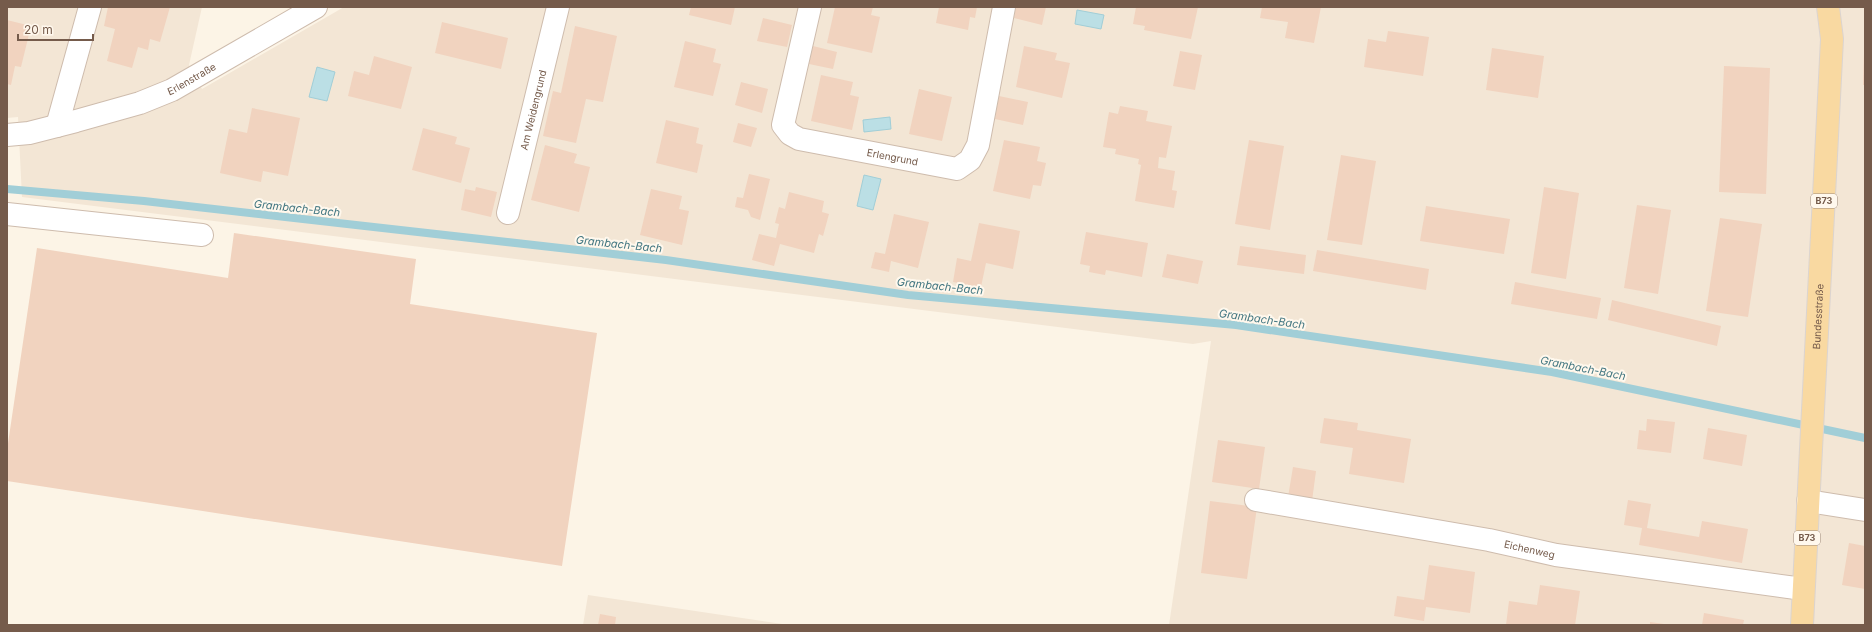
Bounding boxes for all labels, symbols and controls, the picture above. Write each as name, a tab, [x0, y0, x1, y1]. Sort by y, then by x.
scale bar	[18, 16, 93, 42]
text: 20 m	[24, 22, 53, 37]
street label: Erlenstraße	[165, 60, 218, 97]
street label: Am Weidengrund	[518, 69, 548, 151]
street label: Erlengrund	[866, 146, 919, 168]
road number: B73	[1811, 194, 1837, 208]
water label: Grambach-Bach	[253, 197, 341, 220]
water label: Grambach-Bach	[575, 233, 663, 256]
water label: Grambach-Bach	[896, 275, 984, 298]
street label: Bundesstraße	[1810, 283, 1825, 349]
water label: Grambach-Bach	[1218, 306, 1306, 332]
water label: Grambach-Bach	[1539, 353, 1627, 383]
road number: B73	[1794, 531, 1820, 545]
street label: Eichenweg	[1503, 538, 1556, 561]

